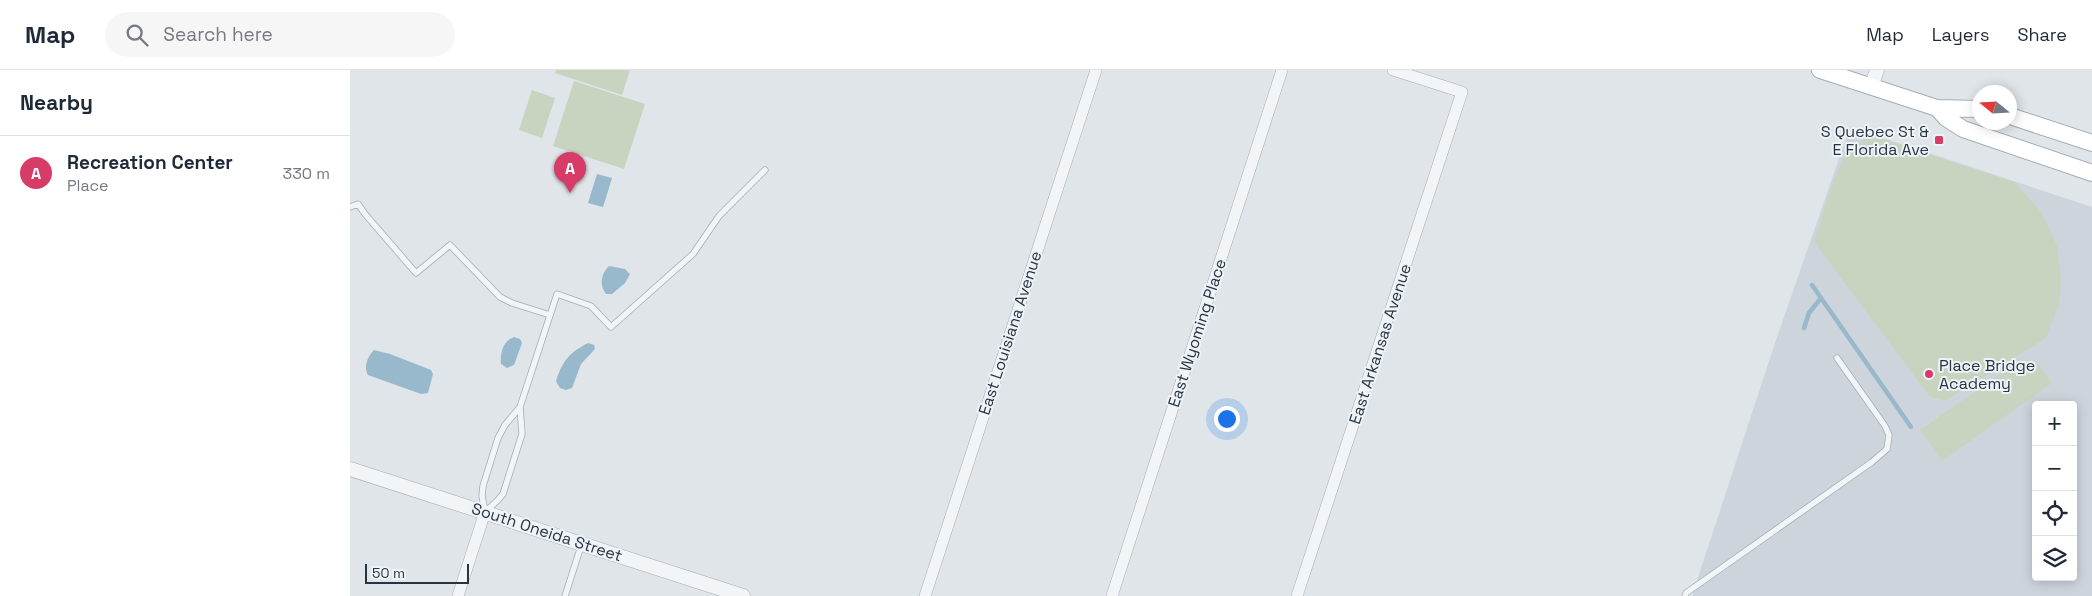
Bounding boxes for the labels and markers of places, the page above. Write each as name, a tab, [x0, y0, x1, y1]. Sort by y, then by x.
place label: S Quebec St & E Florida Ave	[1821, 121, 1929, 160]
marker: S Quebec St & E Florida Ave	[1933, 134, 1945, 146]
pin: A	[554, 152, 586, 193]
place label: Place Bridge Academy	[1939, 355, 2035, 394]
marker: Place Bridge Academy	[1923, 368, 1935, 380]

